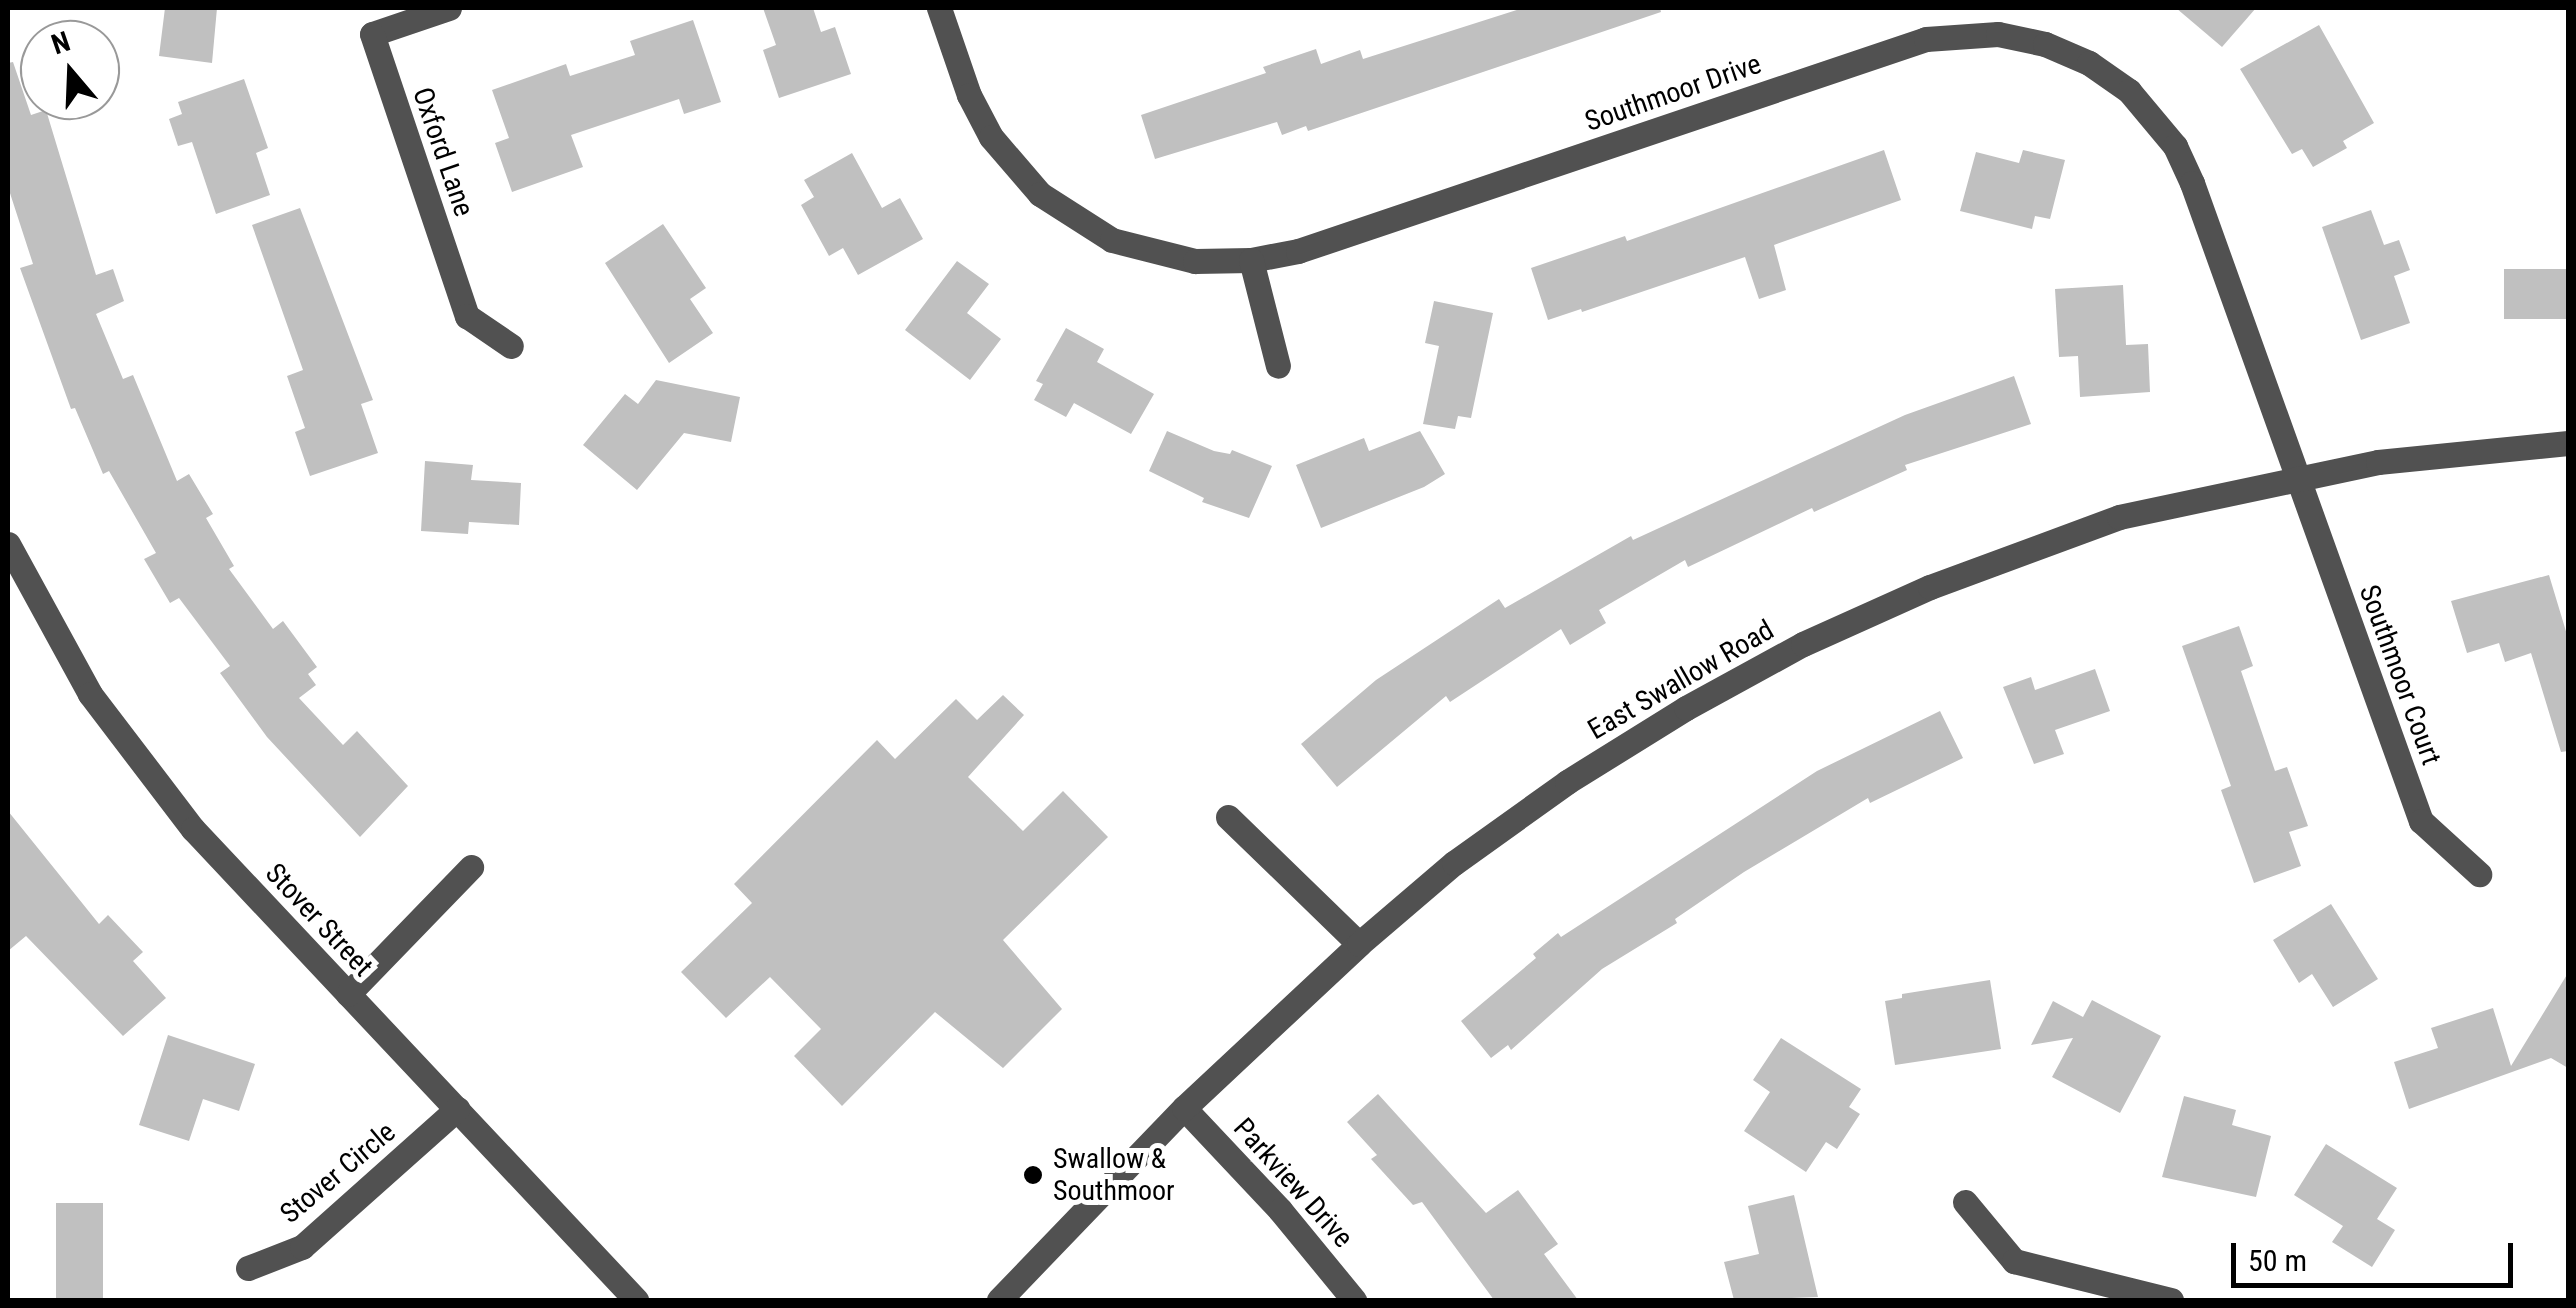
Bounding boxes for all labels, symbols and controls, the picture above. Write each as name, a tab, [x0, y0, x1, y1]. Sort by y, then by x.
north arrow	[20, 20, 120, 120]
text: N	[47, 25, 74, 61]
street label: Southmoor Drive	[1581, 47, 1765, 139]
street label: Oxford Lane	[405, 83, 481, 221]
street label: Southmoor Court	[2352, 580, 2448, 770]
street label: East Swallow Road	[1582, 613, 1780, 747]
street label: Stover Street	[258, 857, 380, 983]
street label: Parkview Drive	[1226, 1112, 1360, 1254]
street label: Stover Circle	[274, 1115, 402, 1231]
place label: Swallow & Southmoor	[1053, 1142, 1175, 1208]
marker: Swallow & Southmoor	[1022, 1164, 1044, 1186]
scale bar	[2236, 1223, 2518, 1285]
text: 50 m	[2248, 1243, 2307, 1278]

